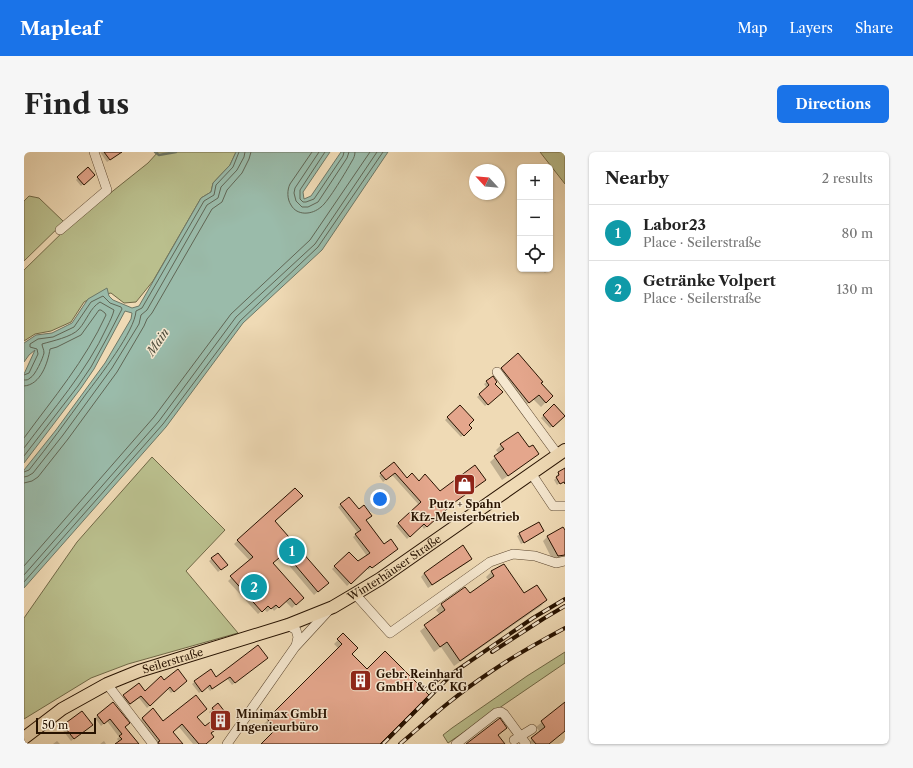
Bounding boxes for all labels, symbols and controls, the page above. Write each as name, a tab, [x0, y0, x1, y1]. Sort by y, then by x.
text: Mapleaf	[20, 17, 101, 40]
text: Map	[737, 19, 767, 37]
text: Layers	[789, 19, 833, 37]
text: Share	[855, 19, 893, 37]
button: Directions	[777, 85, 889, 123]
text: Find us	[24, 87, 129, 121]
north arrow	[469, 164, 505, 200]
map controls	[517, 164, 553, 272]
button: +	[517, 164, 553, 200]
text: Nearby	[605, 168, 669, 188]
text: 2 results	[822, 170, 873, 186]
button: −	[517, 200, 553, 236]
text: Labor23	[643, 215, 706, 234]
text: 1	[615, 225, 621, 241]
text: 80 m	[841, 225, 873, 241]
text: Place · Seilerstraße	[643, 234, 761, 250]
button: locate	[517, 236, 553, 272]
text: Getränke Volpert	[643, 271, 776, 290]
text: 2	[614, 281, 622, 297]
text: 130 m	[837, 281, 873, 297]
text: Place · Seilerstraße	[643, 290, 761, 306]
water label: Main	[142, 325, 172, 360]
shop icon: Putz + Spahn Kfz-Meisterbetrieb	[452, 471, 478, 497]
your location	[370, 489, 390, 509]
place label: Putz + Spahn Kfz-Meisterbetrieb	[411, 497, 519, 524]
street label: Winterhäuser Straße	[344, 532, 444, 604]
pin: 1	[279, 536, 305, 566]
pin: 2	[241, 572, 267, 602]
street label: Seilerstraße	[140, 645, 205, 677]
building icon: Gebr. Reinhard GmbH & Co. KG	[347, 667, 373, 693]
place label: Gebr. Reinhard GmbH & Co. KG	[376, 667, 468, 694]
building icon: Minimax GmbH Ingenieurbüro	[207, 707, 233, 733]
place label: Minimax GmbH Ingenieurbüro	[236, 707, 327, 734]
scale bar	[36, 716, 96, 735]
text: 50 m	[42, 718, 68, 732]

